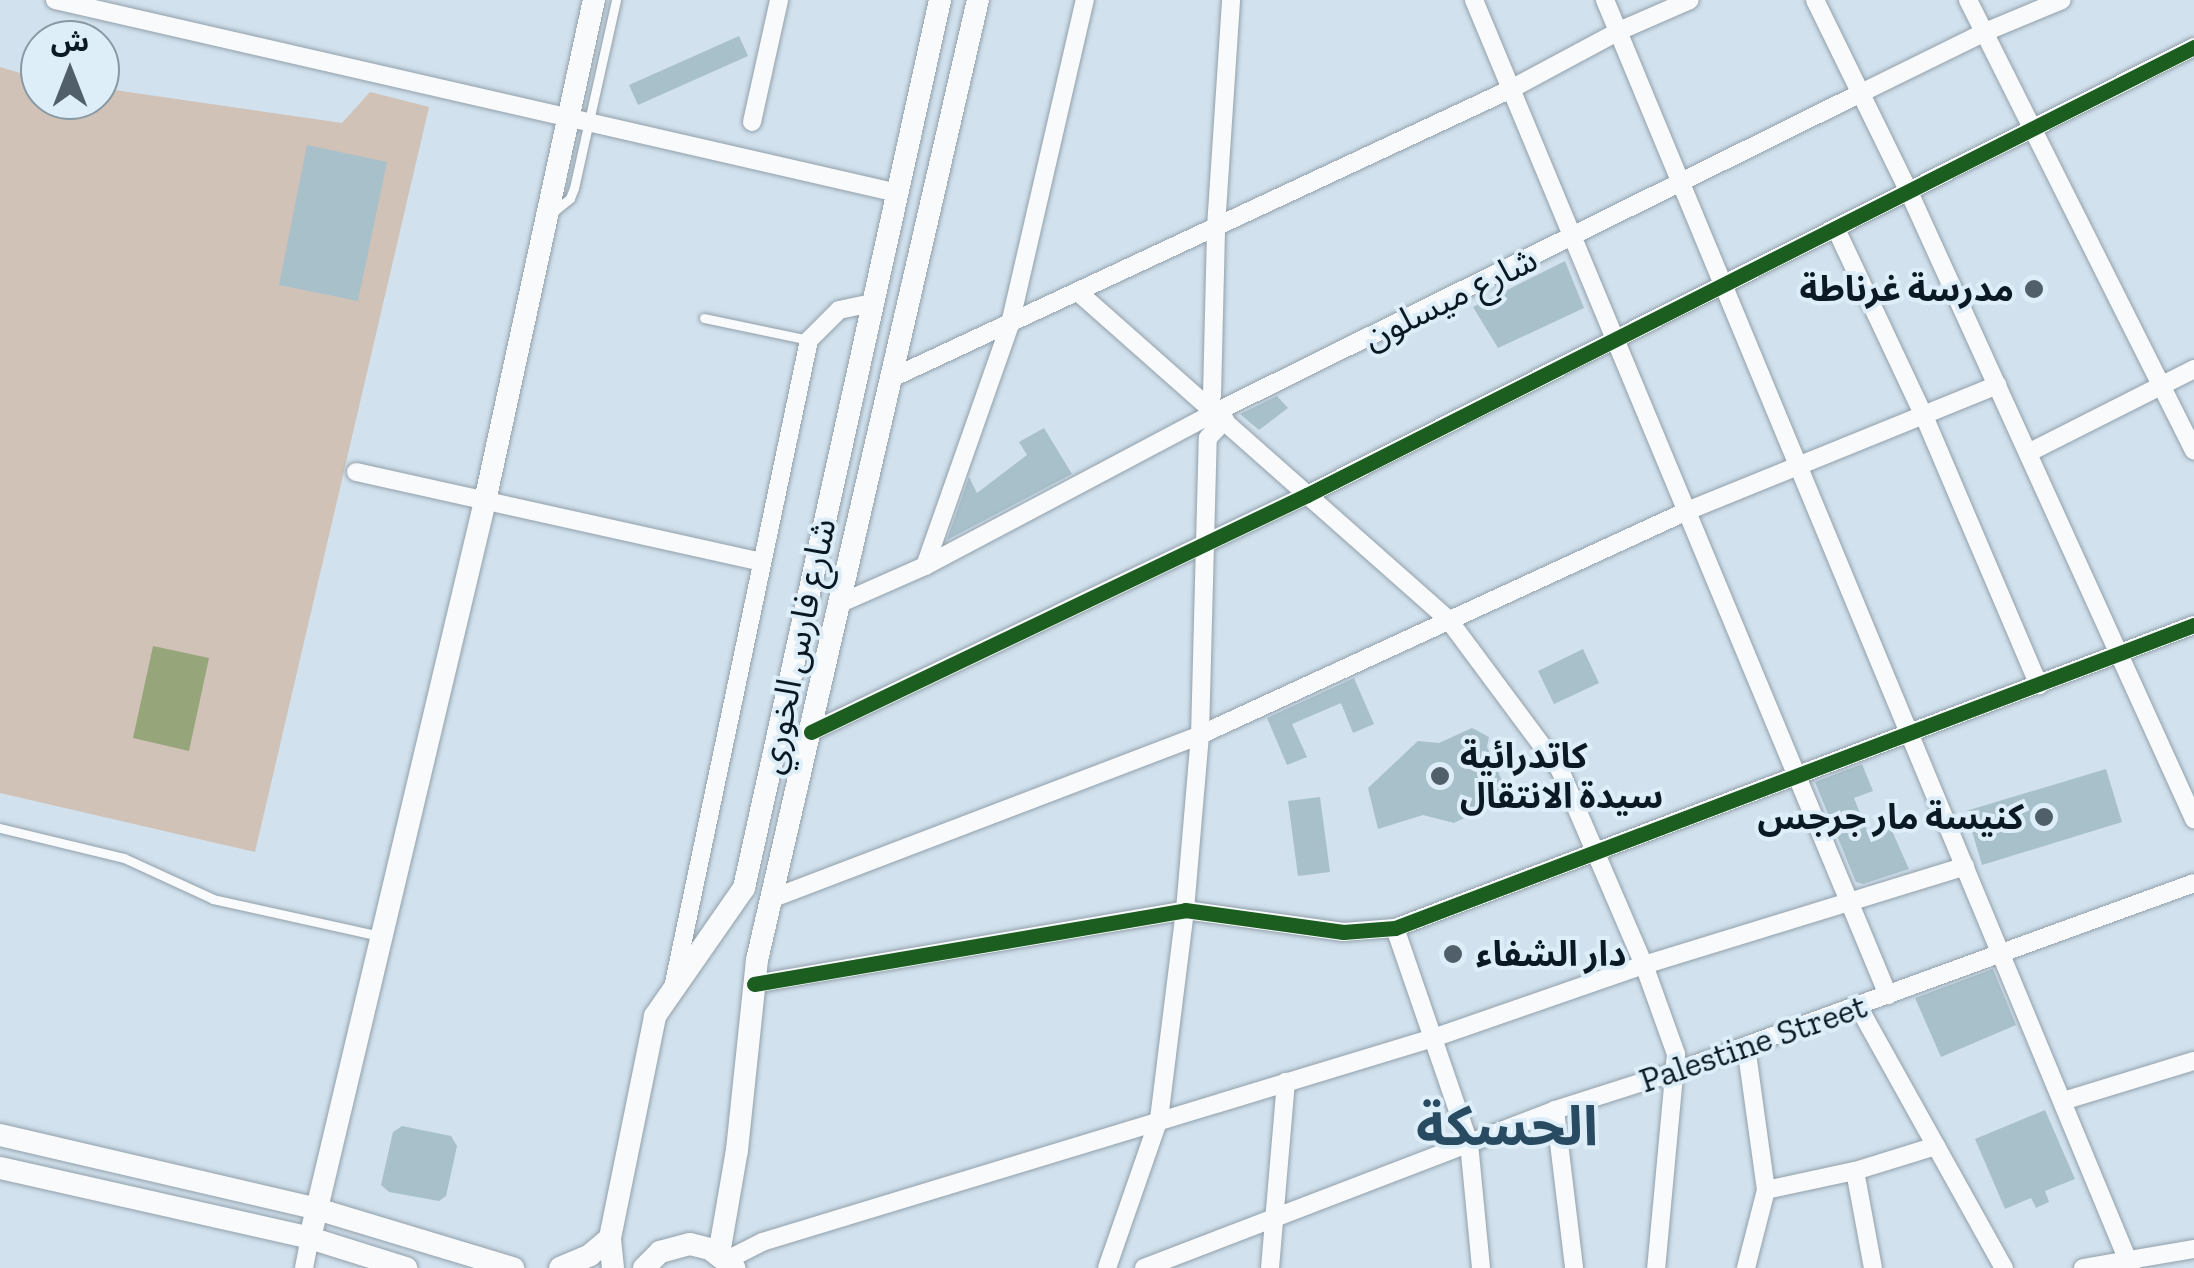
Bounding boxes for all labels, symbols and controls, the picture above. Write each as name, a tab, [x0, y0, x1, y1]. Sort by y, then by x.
north arrow	[20, 20, 120, 120]
text: ش	[51, 25, 89, 58]
street label: شارع ميسلون	[1356, 238, 1544, 358]
place label: مدرسة غرناطة	[1799, 268, 2014, 310]
marker: مدرسة غرناطة	[2023, 278, 2045, 300]
street label: شارع فارس الخوري	[749, 515, 845, 777]
place label: كاتدرائية سيدة الانتقال	[1460, 735, 1663, 817]
marker: كاتدرائية سيدة الانتقال	[1429, 765, 1451, 787]
place label: كنيسة مار جرجس	[1758, 796, 2024, 838]
marker: كنيسة مار جرجس	[2033, 806, 2055, 828]
place label: دار الشفاء	[1476, 933, 1626, 975]
marker: دار الشفاء	[1440, 941, 1466, 967]
street label: Palestine Street	[1634, 985, 1872, 1101]
district label: الحسكة	[1416, 1094, 1598, 1160]

